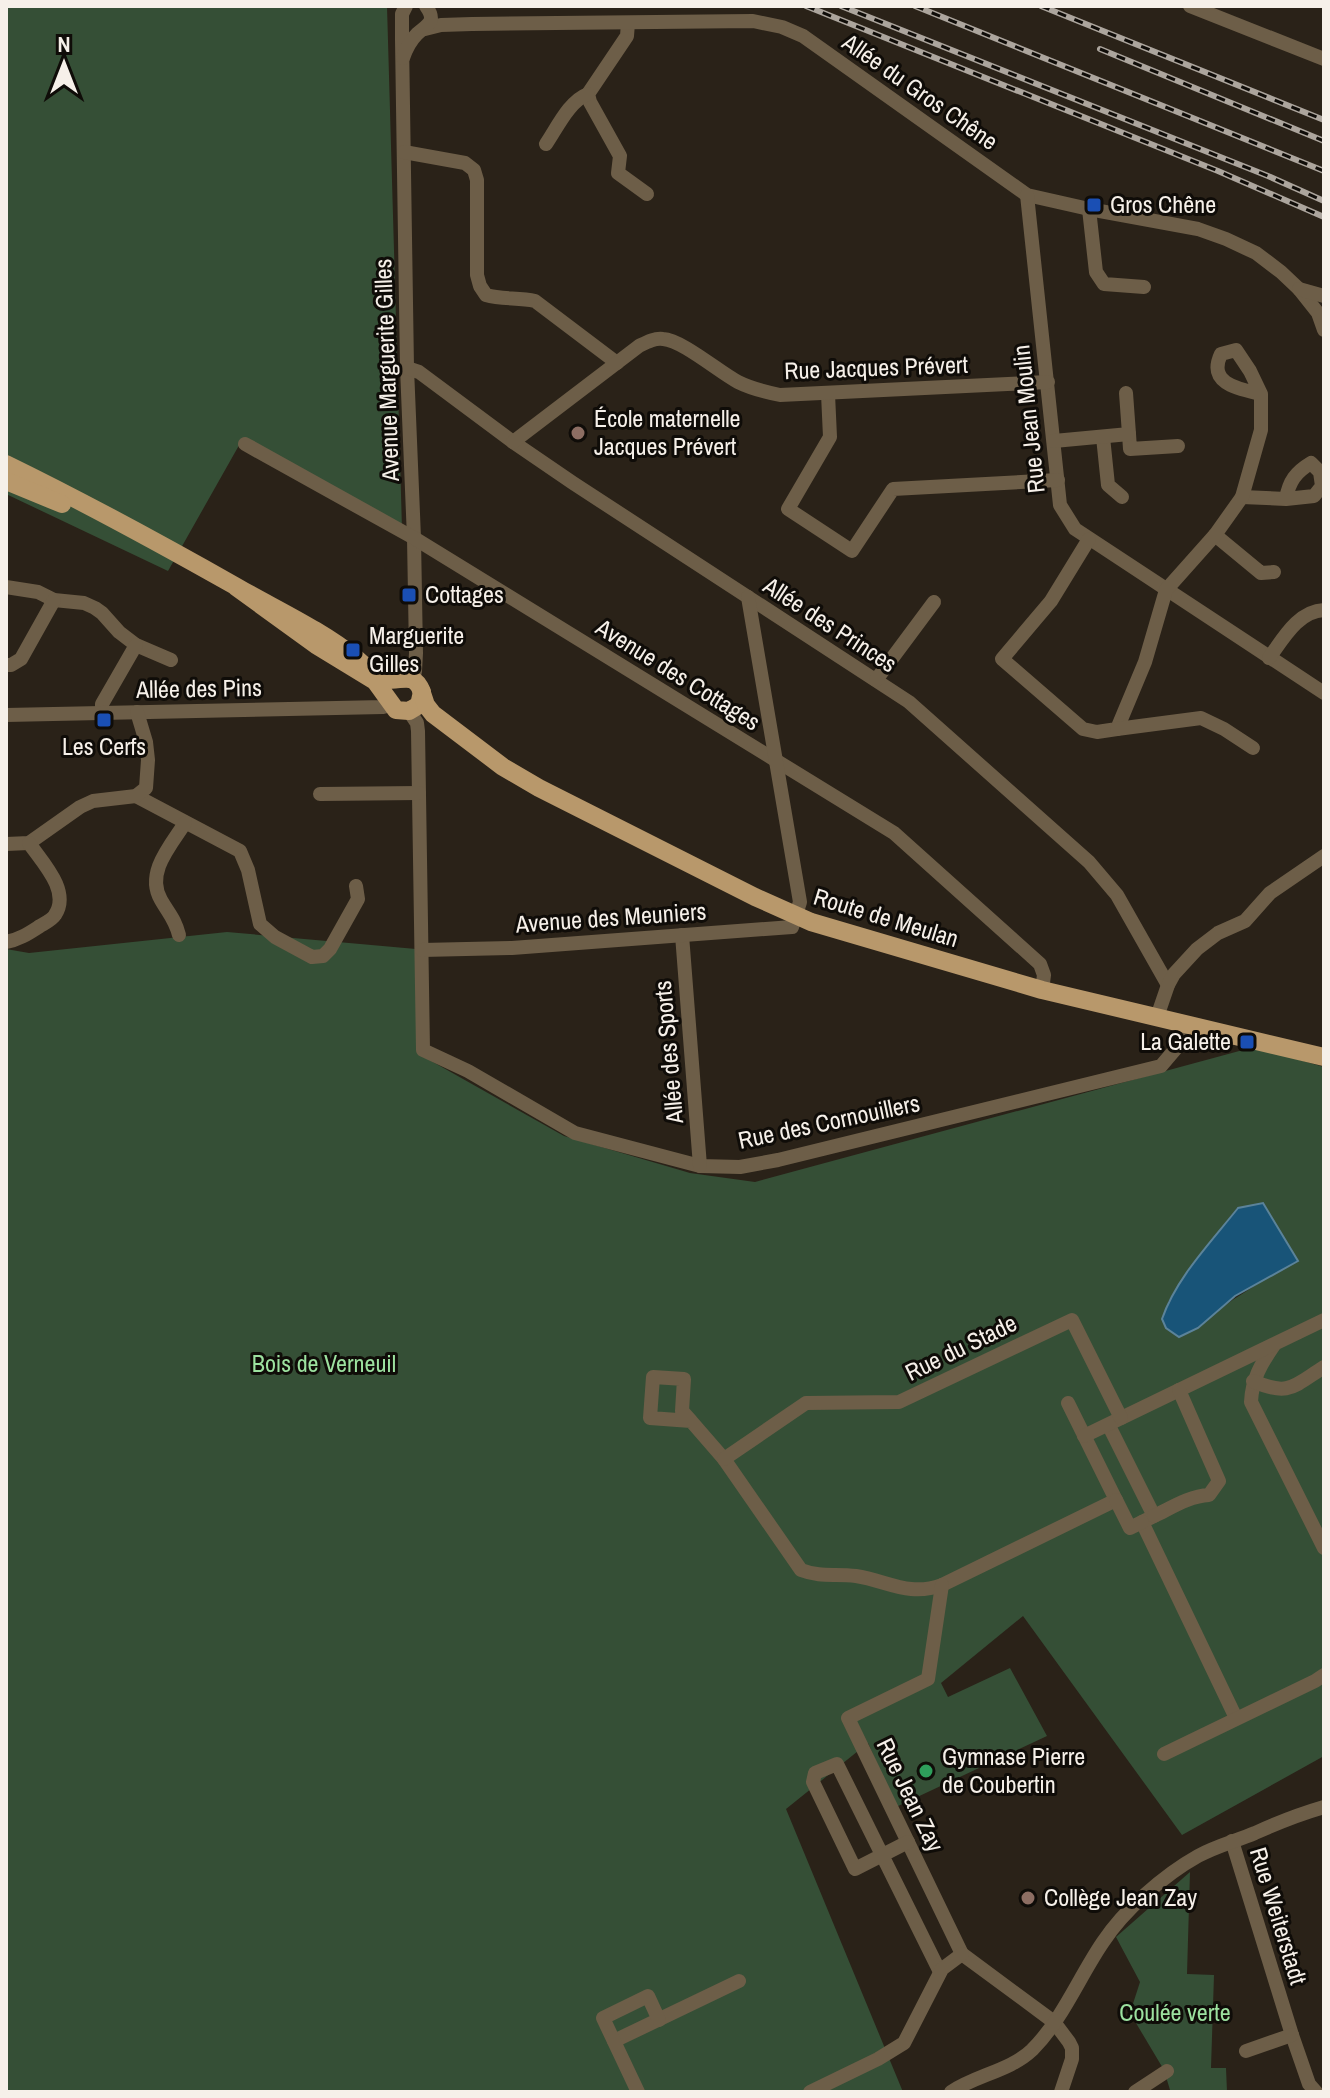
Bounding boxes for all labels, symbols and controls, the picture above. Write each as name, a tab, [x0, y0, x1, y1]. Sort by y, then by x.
north arrow	[24, 24, 104, 104]
street label: Allée du Gros Chêne	[836, 25, 1005, 157]
text: N	[57, 29, 71, 59]
place label: Gros Chêne	[1110, 188, 1216, 220]
marker: Gros Chêne	[1085, 196, 1103, 214]
street label: Avenue Marguerite Gilles	[366, 258, 406, 483]
street label: Rue Jean Moulin	[1004, 343, 1052, 495]
street label: Rue Jacques Prévert	[784, 348, 969, 386]
place label: École maternelle Jacques Prévert	[594, 402, 741, 462]
marker: École maternelle Jacques Prévert	[569, 424, 587, 442]
street label: Allée des Princes	[757, 568, 903, 679]
place label: Cottages	[425, 578, 504, 610]
marker: Cottages	[400, 586, 418, 604]
street label: Avenue des Cottages	[590, 610, 767, 737]
place label: Marguerite Gilles	[369, 619, 464, 679]
marker: Marguerite Gilles	[344, 641, 362, 659]
street label: Allée des Pins	[135, 671, 262, 705]
marker: Les Cerfs	[95, 711, 113, 729]
place label: Les Cerfs	[62, 730, 146, 762]
street label: Route de Meulan	[810, 880, 963, 954]
street label: Avenue des Meuniers	[513, 894, 707, 940]
street label: Allée des Sports	[646, 979, 690, 1126]
place label: La Galette	[1140, 1025, 1231, 1057]
marker: La Galette	[1238, 1033, 1256, 1051]
street label: Rue des Cornouillers	[735, 1086, 923, 1156]
street label: Rue du Stade	[899, 1306, 1022, 1388]
park label: Bois de Verneuil	[252, 1347, 396, 1379]
street label: Rue Jean Zay	[870, 1732, 952, 1857]
place label: Gymnase Pierre de Coubertin	[942, 1740, 1085, 1800]
marker: Gymnase Pierre de Coubertin	[917, 1762, 935, 1780]
street label: Rue Weiterstadt	[1243, 1843, 1315, 1989]
place label: Collège Jean Zay	[1044, 1881, 1197, 1913]
marker: Collège Jean Zay	[1019, 1889, 1037, 1907]
park label: Coulée verte	[1119, 1996, 1231, 2028]

